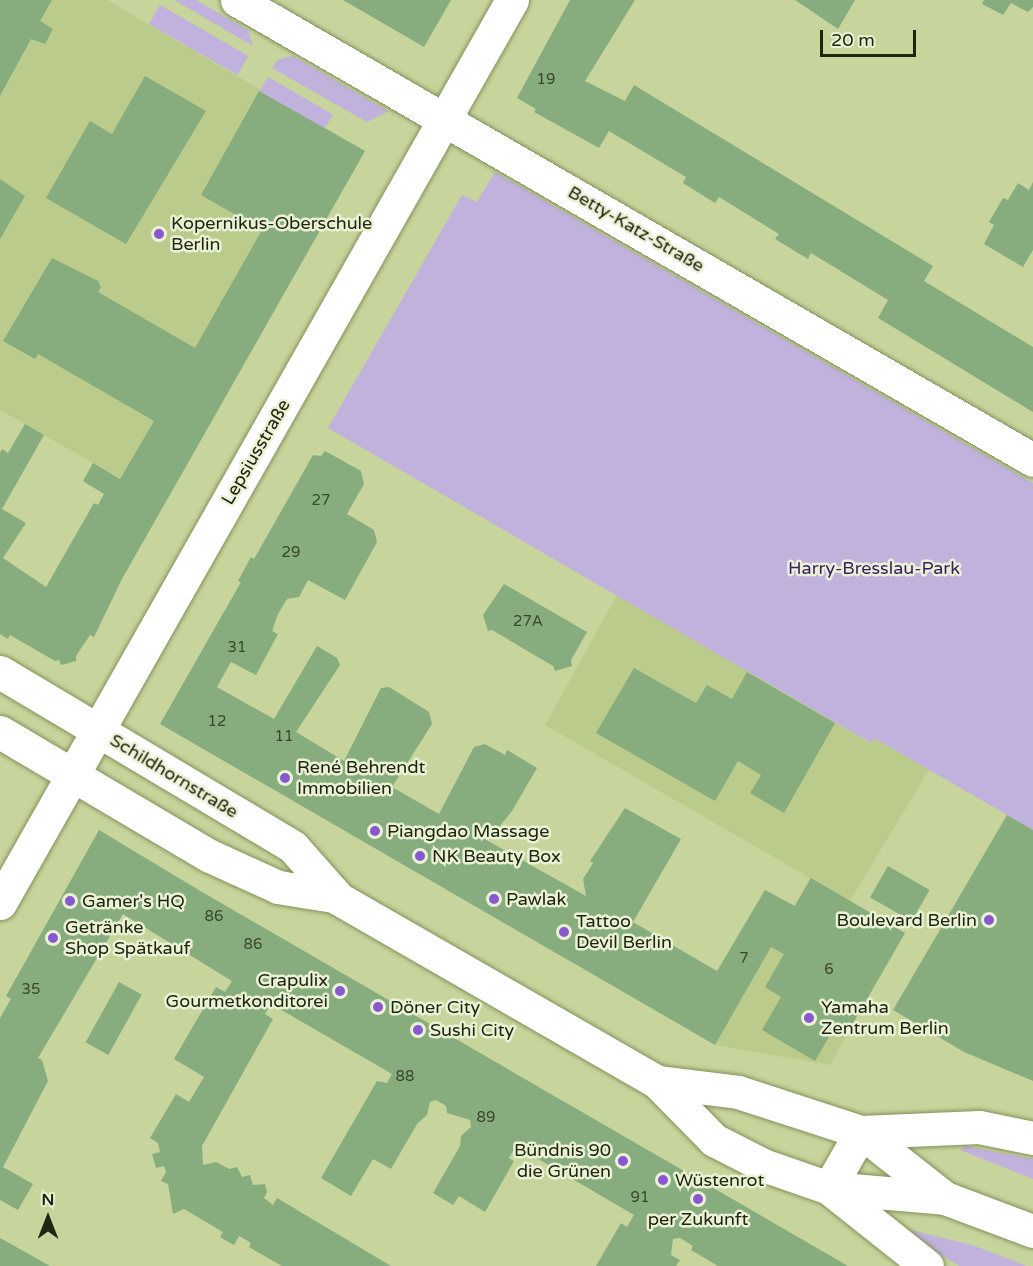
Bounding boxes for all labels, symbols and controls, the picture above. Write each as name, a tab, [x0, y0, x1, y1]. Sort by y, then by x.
scale bar	[823, 18, 919, 56]
text: 20 m	[831, 29, 875, 51]
house number: 19	[537, 71, 555, 89]
street label: Betty-Katz-Straße	[564, 181, 708, 277]
place label: Kopernikus-Oberschule Berlin	[171, 213, 372, 256]
marker: Kopernikus-Oberschule Berlin	[152, 227, 166, 241]
street label: Lepsiusstraße	[217, 395, 295, 509]
house number: 27	[312, 492, 330, 510]
house number: 29	[282, 544, 300, 562]
park label: Harry-Bresslau-Park	[788, 557, 960, 579]
house number: 27A	[513, 613, 543, 631]
house number: 31	[228, 639, 246, 657]
house number: 12	[208, 713, 226, 731]
house number: 11	[275, 728, 293, 746]
street label: Schildhornstraße	[106, 729, 242, 823]
place label: René Behrendt Immobilien	[297, 757, 425, 800]
marker: René Behrendt Immobilien	[278, 771, 292, 785]
place label: Piangdao Massage	[387, 820, 549, 842]
marker: Piangdao Massage	[368, 824, 382, 838]
place label: NK Beauty Box	[432, 845, 561, 867]
marker: NK Beauty Box	[413, 849, 427, 863]
place label: Pawlak	[506, 888, 566, 910]
place label: Gamer's HQ	[82, 890, 185, 912]
marker: Pawlak	[487, 892, 501, 906]
marker: Gamer's HQ	[63, 894, 77, 908]
house number: 86	[205, 908, 223, 926]
place label: Boulevard Berlin	[837, 909, 977, 931]
place label: Tattoo Devil Berlin	[576, 911, 672, 954]
marker: Boulevard Berlin	[982, 913, 996, 927]
place label: Getränke Shop Spätkauf	[65, 917, 190, 960]
marker: Tattoo Devil Berlin	[557, 925, 571, 939]
marker: Getränke Shop Spätkauf	[46, 931, 60, 945]
house number: 86	[244, 936, 262, 954]
house number: 7	[739, 950, 749, 968]
house number: 6	[824, 961, 834, 979]
place label: Crapulix Gourmetkonditorei	[166, 970, 328, 1012]
house number: 35	[22, 981, 40, 999]
marker: Crapulix Gourmetkonditorei	[333, 984, 347, 998]
place label: Döner City	[390, 996, 480, 1018]
place label: Yamaha Zentrum Berlin	[821, 997, 949, 1040]
marker: Döner City	[371, 1000, 385, 1014]
marker: Yamaha Zentrum Berlin	[802, 1011, 816, 1025]
place label: Sushi City	[430, 1019, 514, 1041]
marker: Sushi City	[411, 1023, 425, 1037]
house number: 88	[396, 1068, 414, 1086]
house number: 89	[477, 1109, 495, 1127]
place label: Bündnis 90 die Grünen	[514, 1140, 611, 1182]
marker: Bündnis 90 die Grünen	[616, 1154, 630, 1168]
place label: Wüstenrot	[675, 1169, 764, 1191]
marker: Wüstenrot	[656, 1173, 670, 1187]
north arrow	[18, 1188, 78, 1248]
house number: 91	[631, 1189, 649, 1207]
text: N	[42, 1190, 54, 1210]
marker: per Zukunft	[691, 1192, 705, 1206]
place label: per Zukunft	[648, 1208, 748, 1230]

